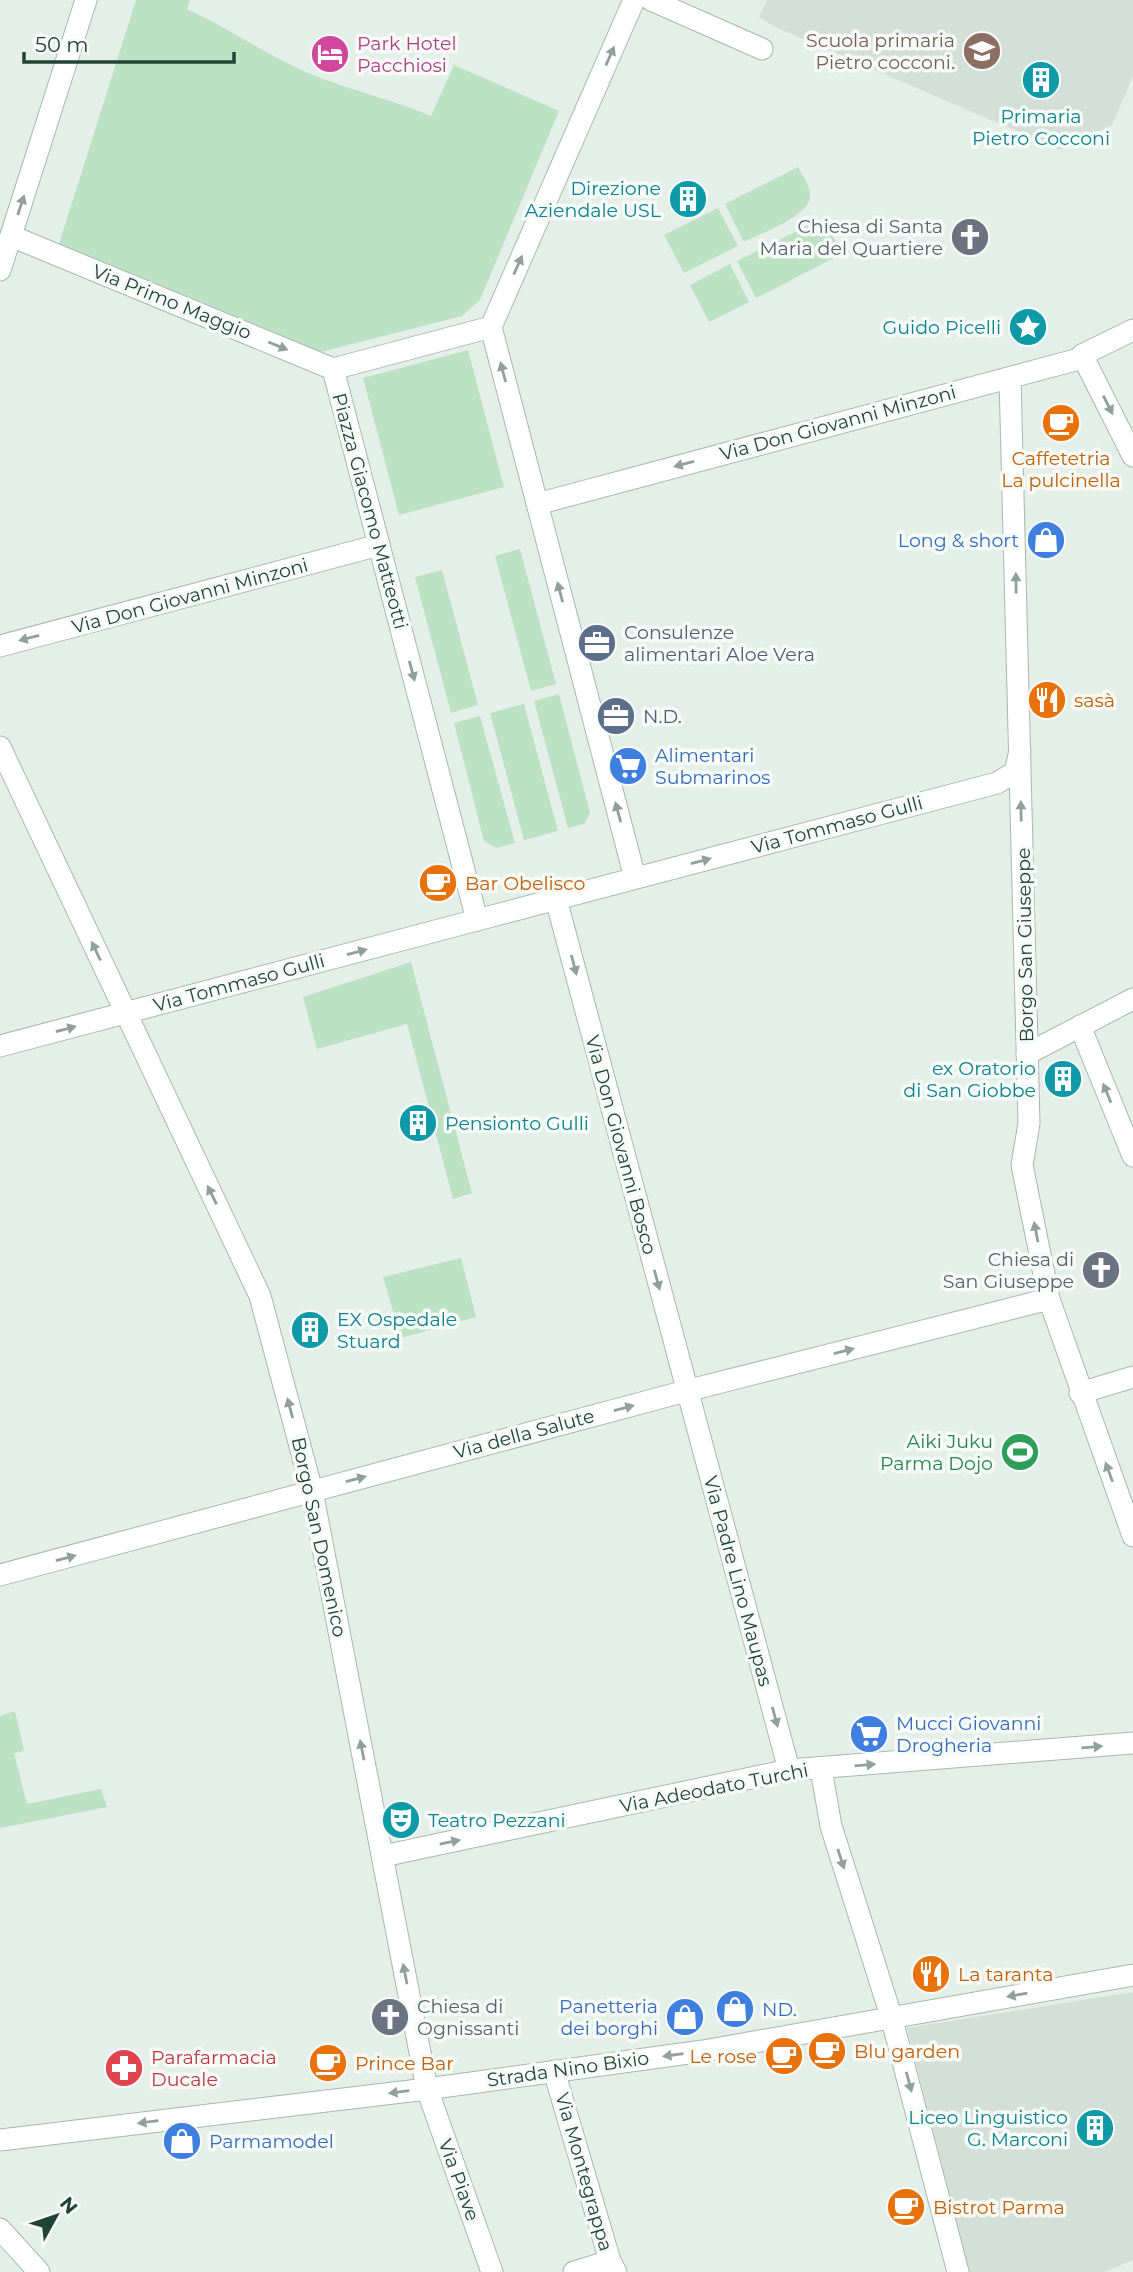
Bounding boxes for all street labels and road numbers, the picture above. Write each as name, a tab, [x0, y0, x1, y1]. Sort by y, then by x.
street label: Via Primo Maggio	[89, 260, 255, 344]
street label: Via Don Giovanni Minzoni	[717, 380, 959, 466]
street label: Piazza Giacomo Matteotti	[327, 390, 413, 632]
street label: Via Don Giovanni Minzoni	[69, 553, 311, 639]
street label: Via Tommaso Gulli	[749, 791, 925, 859]
street label: Borgo San Giuseppe	[1012, 847, 1038, 1043]
street label: Via Tommaso Gulli	[151, 949, 327, 1017]
street label: Via Don Giovanni Bosco	[581, 1033, 661, 1257]
street label: Via della Salute	[451, 1404, 597, 1464]
street label: Borgo San Domenico	[287, 1435, 351, 1639]
street label: Via Padre Lino Maupas	[699, 1473, 777, 1689]
street label: Via Adeodato Turchi	[618, 1758, 810, 1818]
street label: Strada Nino Bixio	[485, 2046, 651, 2092]
street label: Via Montegrappa	[550, 2090, 618, 2254]
street label: Via Piave	[434, 2136, 484, 2224]

